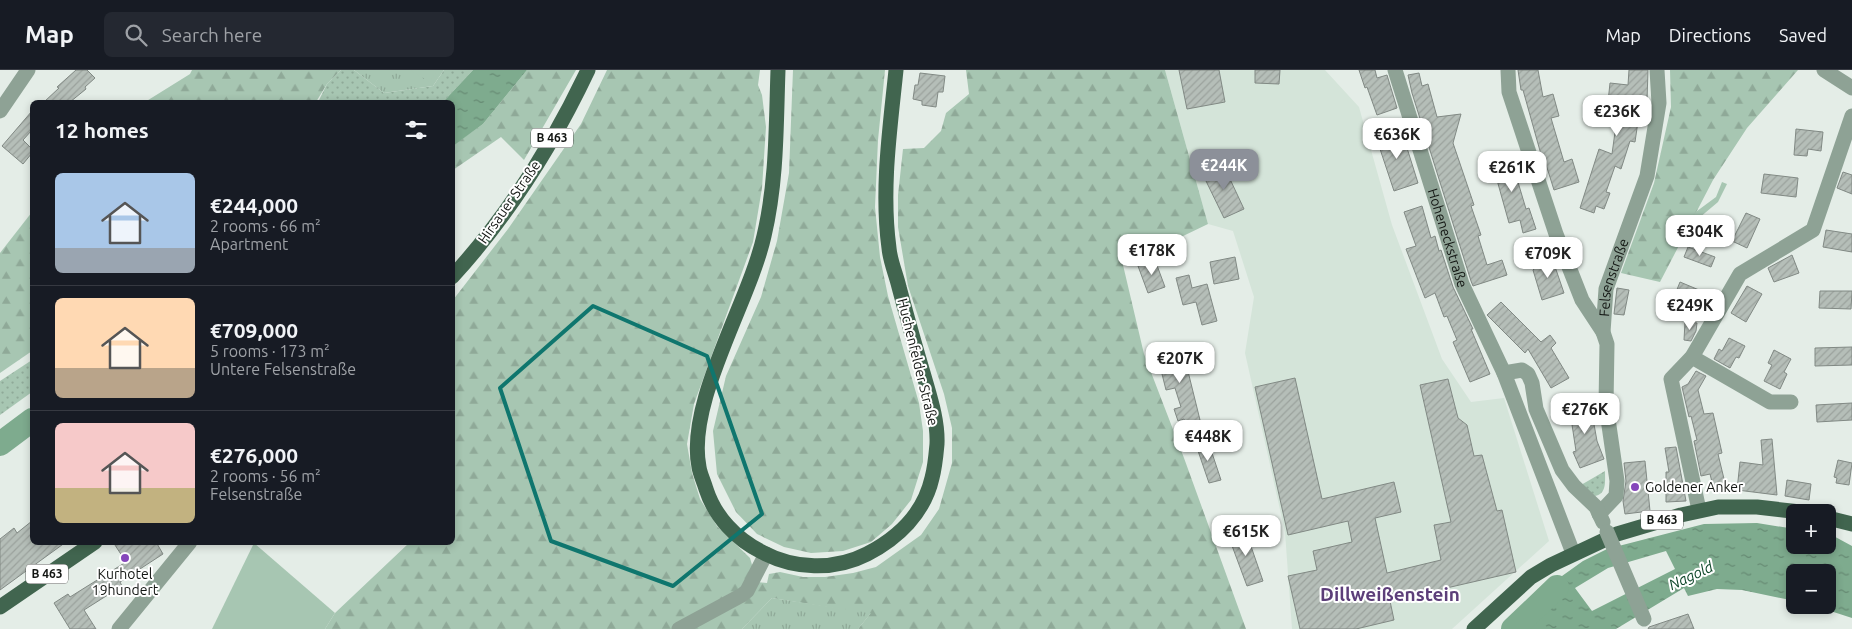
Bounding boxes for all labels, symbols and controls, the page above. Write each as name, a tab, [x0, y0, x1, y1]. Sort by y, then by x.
search box	[104, 12, 454, 57]
text: Map	[25, 21, 74, 48]
icon: search	[122, 21, 150, 49]
text: Search here	[162, 24, 262, 46]
text: Map	[1605, 25, 1641, 45]
text: Directions	[1669, 25, 1751, 45]
text: Saved	[1779, 25, 1827, 45]
pin: €236K	[1582, 94, 1652, 137]
text: €236K	[1594, 102, 1640, 120]
icon: filters	[402, 116, 430, 144]
text: 12 homes	[55, 118, 149, 142]
pin: €636K	[1362, 118, 1432, 160]
text: €636K	[1374, 125, 1420, 143]
road number: B 463	[531, 128, 573, 148]
pin: €244K	[1189, 148, 1259, 191]
pin: €261K	[1477, 150, 1547, 193]
text: €244K	[1201, 156, 1247, 174]
street label: Hirsauer Straße	[474, 157, 544, 247]
text: €261K	[1489, 158, 1535, 176]
street label: Hoheneckstraße	[1425, 186, 1471, 290]
icon: home	[95, 193, 155, 253]
text: €244,000	[210, 193, 298, 217]
pin: €304K	[1665, 214, 1735, 257]
text: 2 rooms · 66 m²	[210, 217, 321, 235]
text: €304K	[1677, 222, 1723, 240]
pin: €178K	[1117, 234, 1187, 276]
text: Apartment	[210, 235, 288, 253]
pin: €709K	[1513, 236, 1583, 279]
street label: Felsenstraße	[1596, 236, 1632, 317]
text: €178K	[1129, 241, 1175, 259]
text: €709K	[1525, 244, 1571, 262]
pin: €249K	[1655, 288, 1725, 331]
text: €249K	[1667, 296, 1713, 314]
street label: Huchenfelder Straße	[894, 297, 942, 427]
icon: home	[95, 318, 155, 378]
text: €709,000	[210, 318, 298, 342]
text: 5 rooms · 173 m²	[210, 342, 330, 360]
pin: €207K	[1145, 342, 1215, 384]
text: €207K	[1157, 349, 1203, 367]
text: Untere Felsenstraße	[210, 360, 356, 378]
pin: €276K	[1550, 392, 1620, 435]
text: €276K	[1562, 400, 1608, 418]
pin: €448K	[1173, 420, 1243, 462]
text: €448K	[1185, 427, 1231, 445]
icon: home	[95, 443, 155, 503]
text: €276,000	[210, 443, 298, 467]
text: 2 rooms · 56 m²	[210, 467, 321, 485]
place label: Goldener Anker	[1645, 479, 1744, 495]
marker: Goldener Anker	[1629, 481, 1641, 493]
text: Felsenstraße	[210, 485, 302, 503]
map controls	[1786, 504, 1836, 614]
button: +	[1786, 504, 1836, 554]
road number: B 463	[1641, 510, 1683, 530]
pin: €615K	[1211, 514, 1281, 557]
text: €615K	[1223, 522, 1269, 540]
marker: Kurhotel 19hundert	[119, 552, 131, 564]
water label: Nagold	[1666, 558, 1716, 593]
road number: B 463	[26, 564, 68, 584]
button: −	[1786, 564, 1836, 614]
place label: Kurhotel 19hundert	[92, 566, 159, 598]
district label: Dillweißenstein	[1320, 583, 1460, 605]

